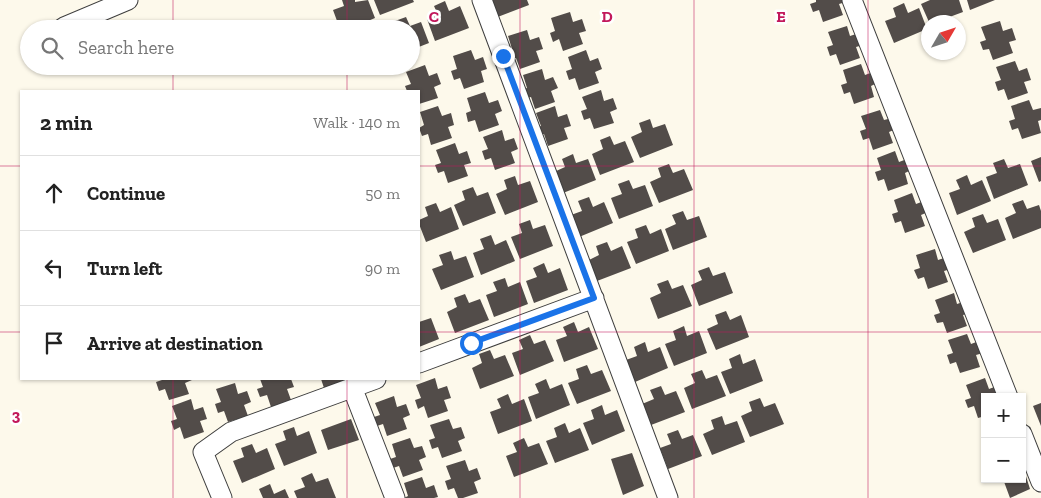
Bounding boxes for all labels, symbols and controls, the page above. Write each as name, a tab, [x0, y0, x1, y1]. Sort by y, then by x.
text: C	[429, 7, 439, 26]
text: D	[601, 7, 613, 26]
text: E	[776, 7, 786, 26]
north arrow	[921, 15, 966, 60]
search box	[20, 20, 420, 75]
icon: search	[38, 34, 66, 62]
text: Search here	[78, 36, 174, 59]
route end	[492, 45, 515, 68]
text: 2 min	[40, 110, 92, 135]
text: Walk · 140 m	[313, 113, 400, 132]
icon: ahead	[40, 179, 68, 207]
text: Continue	[87, 182, 165, 205]
text: 50 m	[365, 184, 400, 203]
icon: left	[40, 254, 68, 282]
text: Turn left	[87, 257, 162, 280]
text: 90 m	[365, 259, 400, 278]
icon: arrive	[40, 329, 68, 357]
text: Arrive at destination	[87, 332, 263, 355]
route start	[460, 332, 483, 355]
map controls	[981, 393, 1026, 483]
button: +	[981, 393, 1026, 438]
text: 3	[12, 406, 21, 425]
button: −	[981, 438, 1026, 483]

